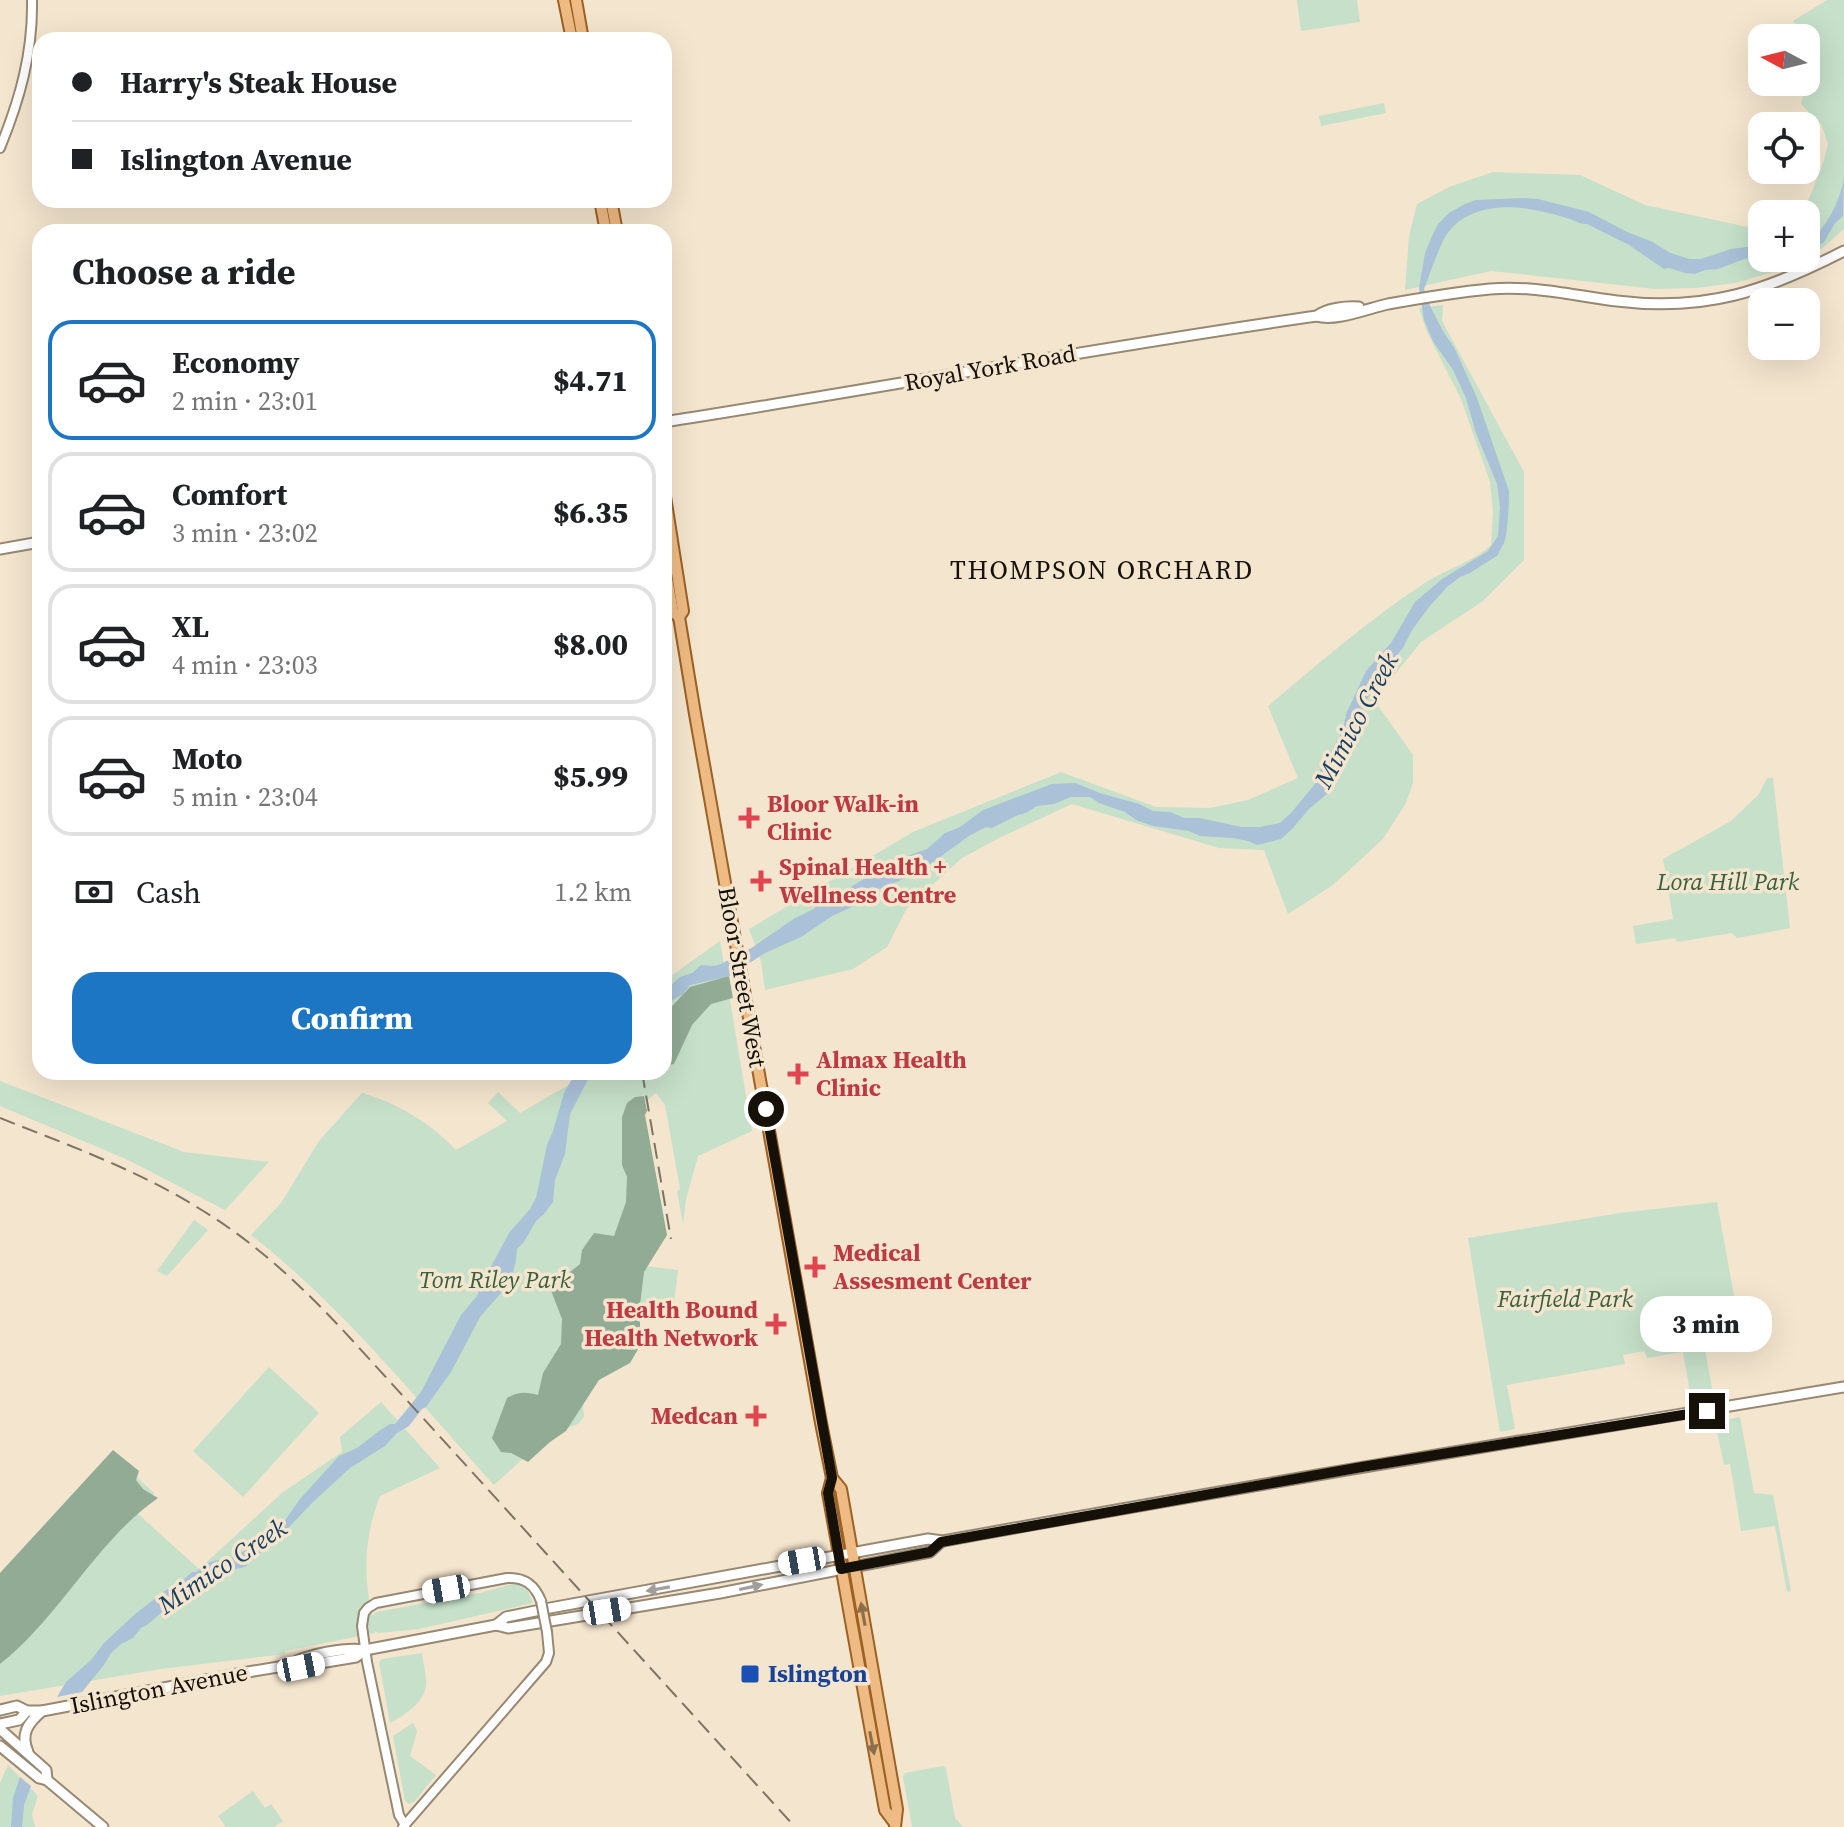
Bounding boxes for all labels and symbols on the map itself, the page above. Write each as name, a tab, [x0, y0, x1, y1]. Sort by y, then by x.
north arrow	[1748, 24, 1820, 96]
street label: Royal York Road	[902, 336, 1079, 399]
district label: THOMPSON ORCHARD	[950, 552, 1254, 588]
water label: Mimico Creek	[1305, 645, 1407, 795]
place label: Bloor Walk-in Clinic	[767, 787, 919, 848]
marker: Bloor Walk-in Clinic	[738, 807, 760, 829]
place label: Spinal Health + Wellness Centre	[779, 850, 956, 911]
park label: Lora Hill Park	[1656, 865, 1800, 898]
marker: Spinal Health + Wellness Centre	[750, 870, 772, 892]
street label: Bloor Street West	[710, 884, 775, 1070]
place label: Almax Health Clinic	[816, 1043, 967, 1104]
marker: Almax Health Clinic	[787, 1063, 809, 1085]
route start	[748, 1091, 784, 1127]
place label: Medical Assesment Center	[833, 1236, 1032, 1297]
marker: Medical Assesment Center	[804, 1256, 826, 1278]
park label: Tom Riley Park	[419, 1263, 572, 1296]
park label: Fairfield Park	[1496, 1282, 1633, 1315]
place label: Health Bound Health Network	[584, 1293, 759, 1354]
callout: 3 min	[1641, 1295, 1773, 1351]
marker: Health Bound Health Network	[765, 1313, 787, 1335]
route end	[1689, 1393, 1725, 1429]
place label: Medcan	[651, 1399, 738, 1432]
marker: Medcan	[745, 1405, 767, 1427]
water label: Mimico Creek	[150, 1509, 294, 1623]
car	[776, 1545, 828, 1577]
car	[420, 1573, 472, 1605]
one-way arrow	[738, 1580, 763, 1593]
one-way arrow	[645, 1583, 670, 1595]
car	[581, 1595, 633, 1627]
one-way arrow	[856, 1601, 869, 1626]
car	[275, 1651, 327, 1683]
street label: Islington Avenue	[68, 1655, 250, 1722]
place label: Islington	[768, 1657, 868, 1690]
marker: Islington	[739, 1663, 761, 1685]
one-way arrow	[867, 1730, 879, 1755]

